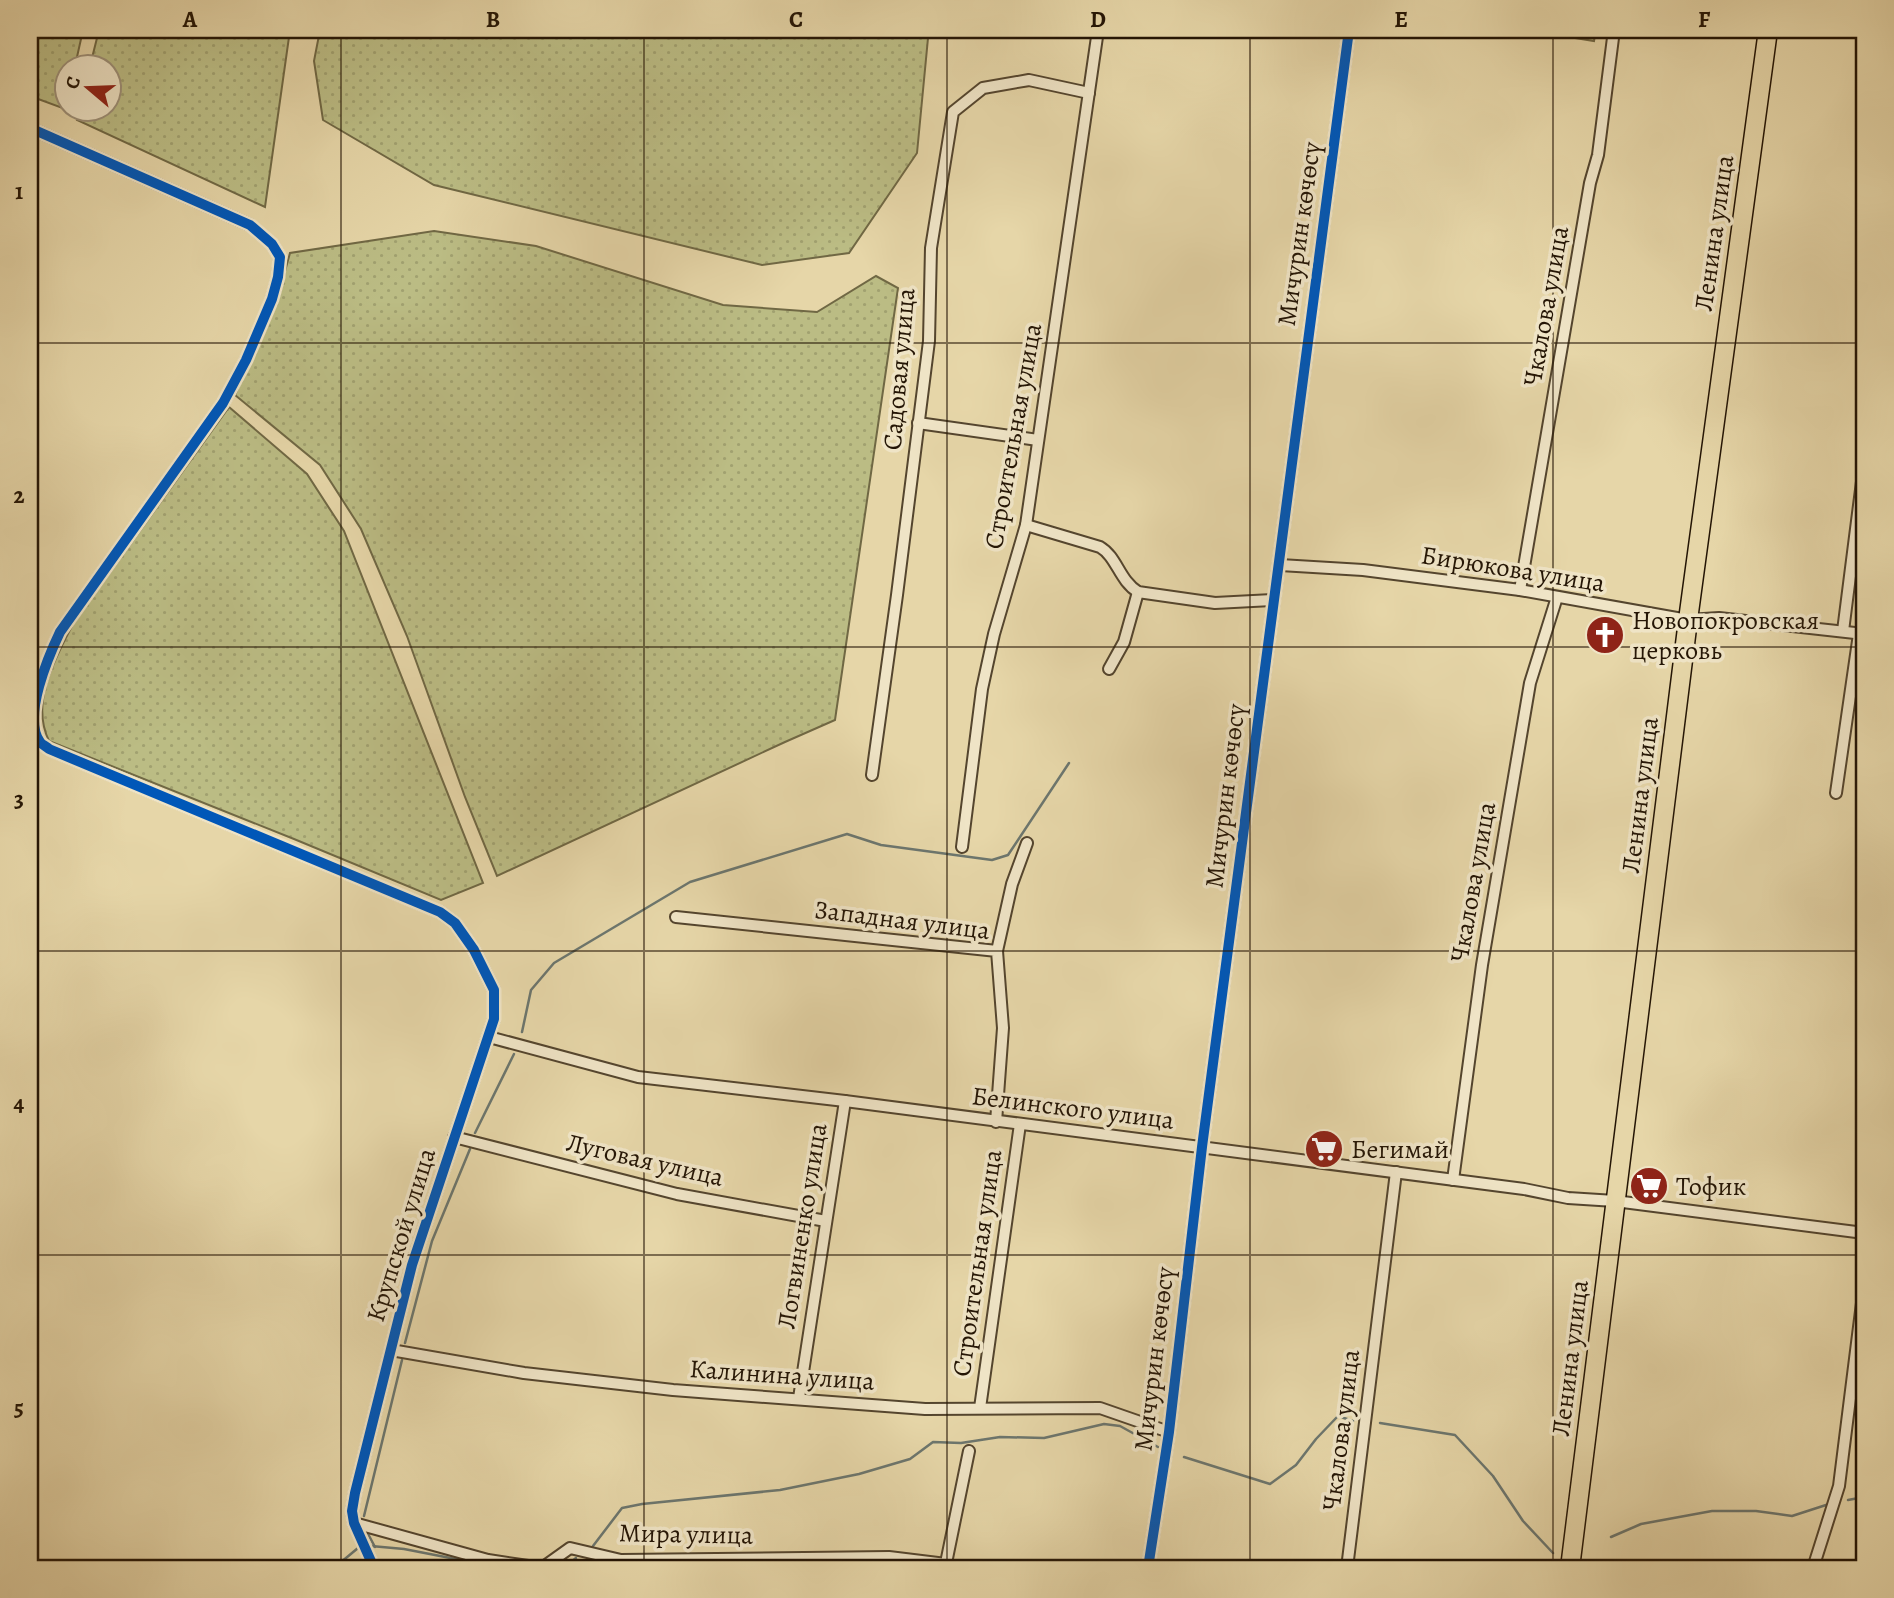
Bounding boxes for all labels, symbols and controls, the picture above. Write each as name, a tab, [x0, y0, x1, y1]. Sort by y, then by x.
text: A	[182, 4, 198, 35]
text: B	[486, 4, 500, 35]
text: C	[789, 4, 803, 35]
text: D	[1090, 4, 1106, 35]
text: E	[1394, 4, 1408, 35]
text: F	[1698, 4, 1711, 35]
north arrow	[52, 52, 122, 122]
text: С	[59, 73, 87, 93]
street label: Мичурин көчөсү	[1269, 140, 1329, 328]
street label: Ленина улица	[1686, 153, 1742, 313]
text: 1	[15, 176, 23, 207]
street label: Чкалова улица	[1515, 223, 1577, 389]
street label: Садовая улица	[874, 286, 924, 452]
street label: Строительная улица	[976, 320, 1050, 552]
text: 2	[13, 480, 25, 511]
street label: Бирюкова улица	[1419, 537, 1607, 601]
place label: Новопокровская церковь	[1632, 603, 1819, 668]
church icon: Новопокровская церковь	[1584, 614, 1626, 656]
street label: Мичурин көчөсү	[1196, 702, 1254, 890]
street label: Ленина улица	[1613, 715, 1667, 875]
text: 3	[14, 784, 24, 815]
street label: Чкалова улица	[1442, 799, 1504, 965]
street label: Западная улица	[812, 892, 992, 948]
street label: Белинского улица	[970, 1078, 1176, 1138]
text: 4	[14, 1088, 25, 1119]
street label: Логвиненко улица	[768, 1121, 836, 1331]
street label: Луговая улица	[563, 1125, 727, 1195]
supermarket icon: Бегимай	[1303, 1128, 1345, 1170]
place label: Бегимай	[1351, 1132, 1449, 1167]
street label: Крупской улица	[358, 1144, 444, 1326]
street label: Строительная улица	[944, 1147, 1010, 1379]
supermarket icon: Тофик	[1628, 1165, 1670, 1207]
place label: Тофик	[1676, 1169, 1746, 1204]
street label: Мичурин көчөсү	[1125, 1265, 1183, 1453]
street label: Ленина улица	[1543, 1278, 1597, 1438]
street label: Чкалова улица	[1314, 1347, 1368, 1513]
street label: Калинина улица	[688, 1351, 876, 1399]
text: 5	[14, 1392, 24, 1423]
street label: Мира улица	[619, 1515, 753, 1553]

